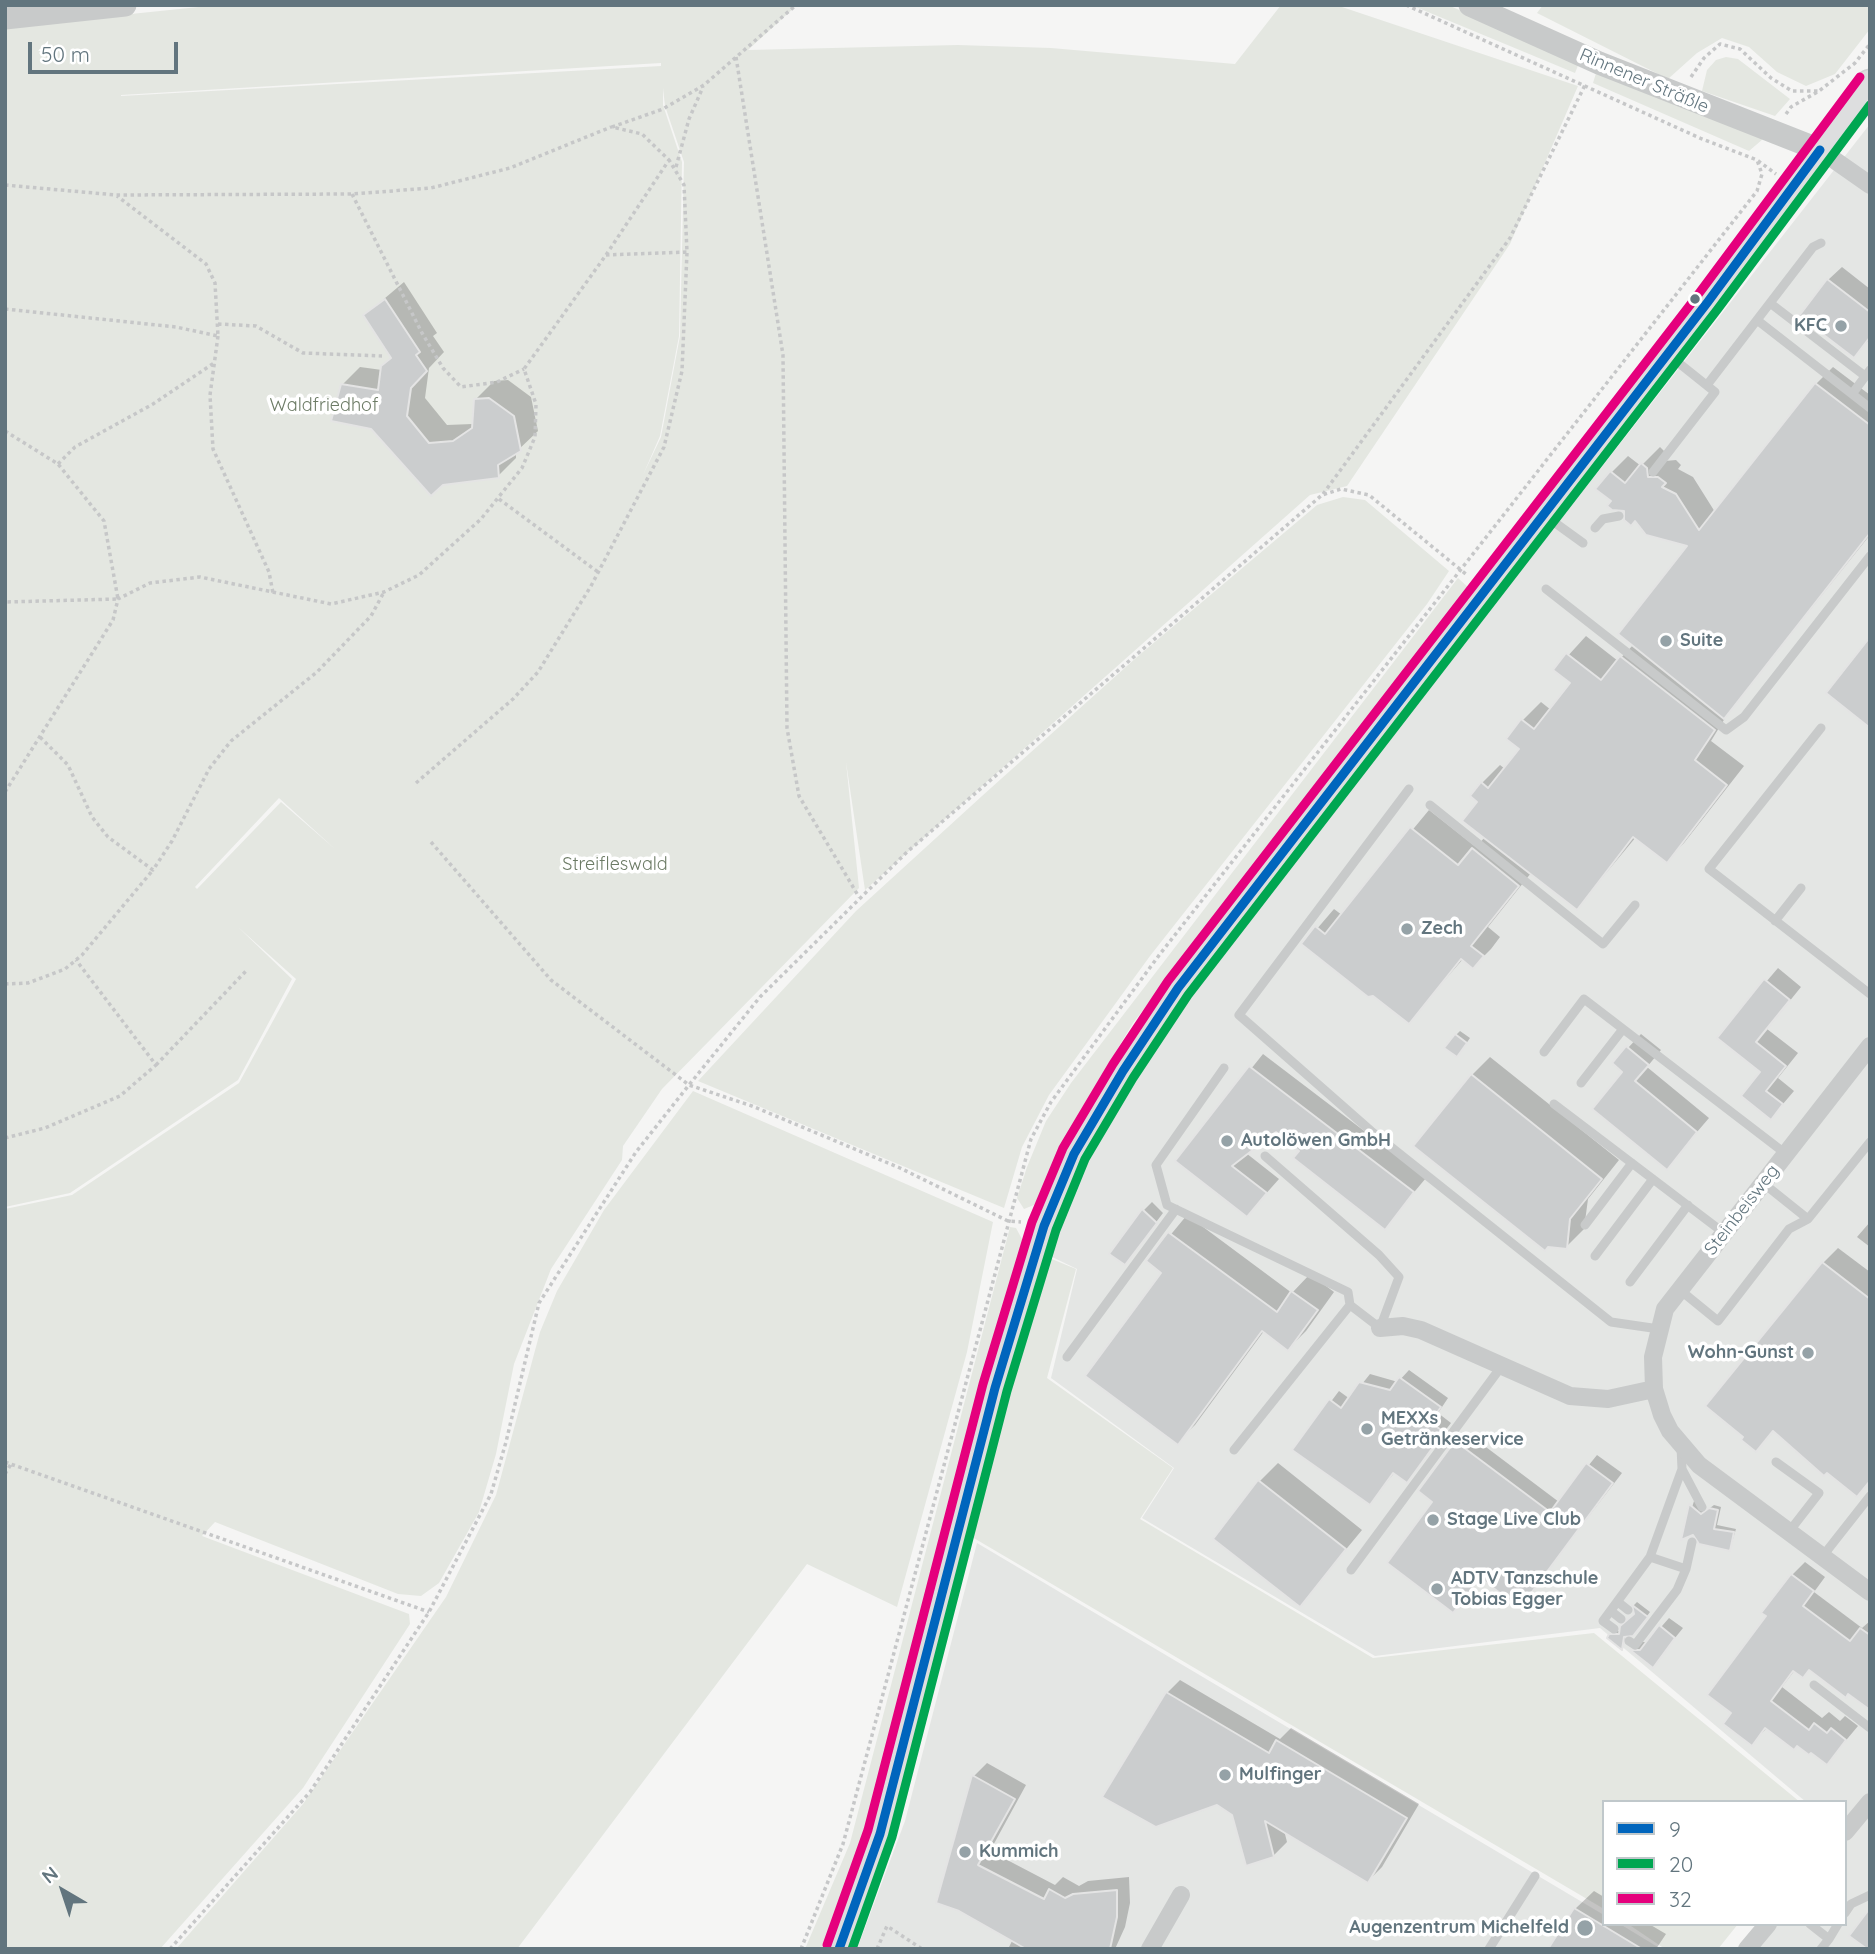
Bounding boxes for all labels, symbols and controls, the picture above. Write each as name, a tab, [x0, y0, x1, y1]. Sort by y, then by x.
scale bar	[32, 28, 182, 72]
text: 50 m	[41, 41, 90, 67]
street label: Rinnener Sträßle	[1576, 44, 1712, 118]
unlabelled marker	[1688, 292, 1702, 306]
place label: KFC	[1794, 315, 1827, 337]
marker: KFC	[1833, 318, 1849, 334]
park label: Waldfriedhof	[270, 395, 378, 417]
place label: Suite	[1680, 630, 1723, 652]
marker: Suite	[1658, 633, 1674, 649]
park label: Streifleswald	[562, 854, 668, 876]
place label: Zech	[1421, 918, 1463, 940]
marker: Zech	[1399, 921, 1415, 937]
place label: Autolöwen GmbH	[1241, 1130, 1391, 1152]
marker: Autolöwen GmbH	[1219, 1133, 1235, 1149]
street label: Steinbeisweg	[1700, 1160, 1784, 1260]
place label: Wohn-Gunst	[1688, 1342, 1794, 1364]
marker: Wohn-Gunst	[1800, 1345, 1816, 1361]
place label: MEXXs Getränkeservice	[1381, 1408, 1524, 1450]
marker: MEXXs Getränkeservice	[1359, 1421, 1375, 1437]
place label: Stage Live Club	[1447, 1509, 1581, 1531]
marker: Stage Live Club	[1425, 1512, 1441, 1528]
place label: ADTV Tanzschule Tobias Egger	[1451, 1568, 1598, 1610]
marker: ADTV Tanzschule Tobias Egger	[1429, 1581, 1445, 1597]
place label: Mulfinger	[1239, 1764, 1322, 1786]
marker: Mulfinger	[1217, 1767, 1233, 1783]
legend	[1602, 1800, 1847, 1926]
text: 9	[1669, 1816, 1681, 1842]
place label: Kummich	[979, 1841, 1058, 1863]
marker: Kummich	[957, 1844, 973, 1860]
text: 20	[1669, 1851, 1693, 1877]
north arrow	[28, 1856, 98, 1926]
text: N	[37, 1861, 63, 1888]
text: 32	[1669, 1886, 1692, 1912]
place label: Augenzentrum Michelfeld	[1349, 1917, 1569, 1939]
marker: Augenzentrum Michelfeld	[1575, 1918, 1595, 1938]

